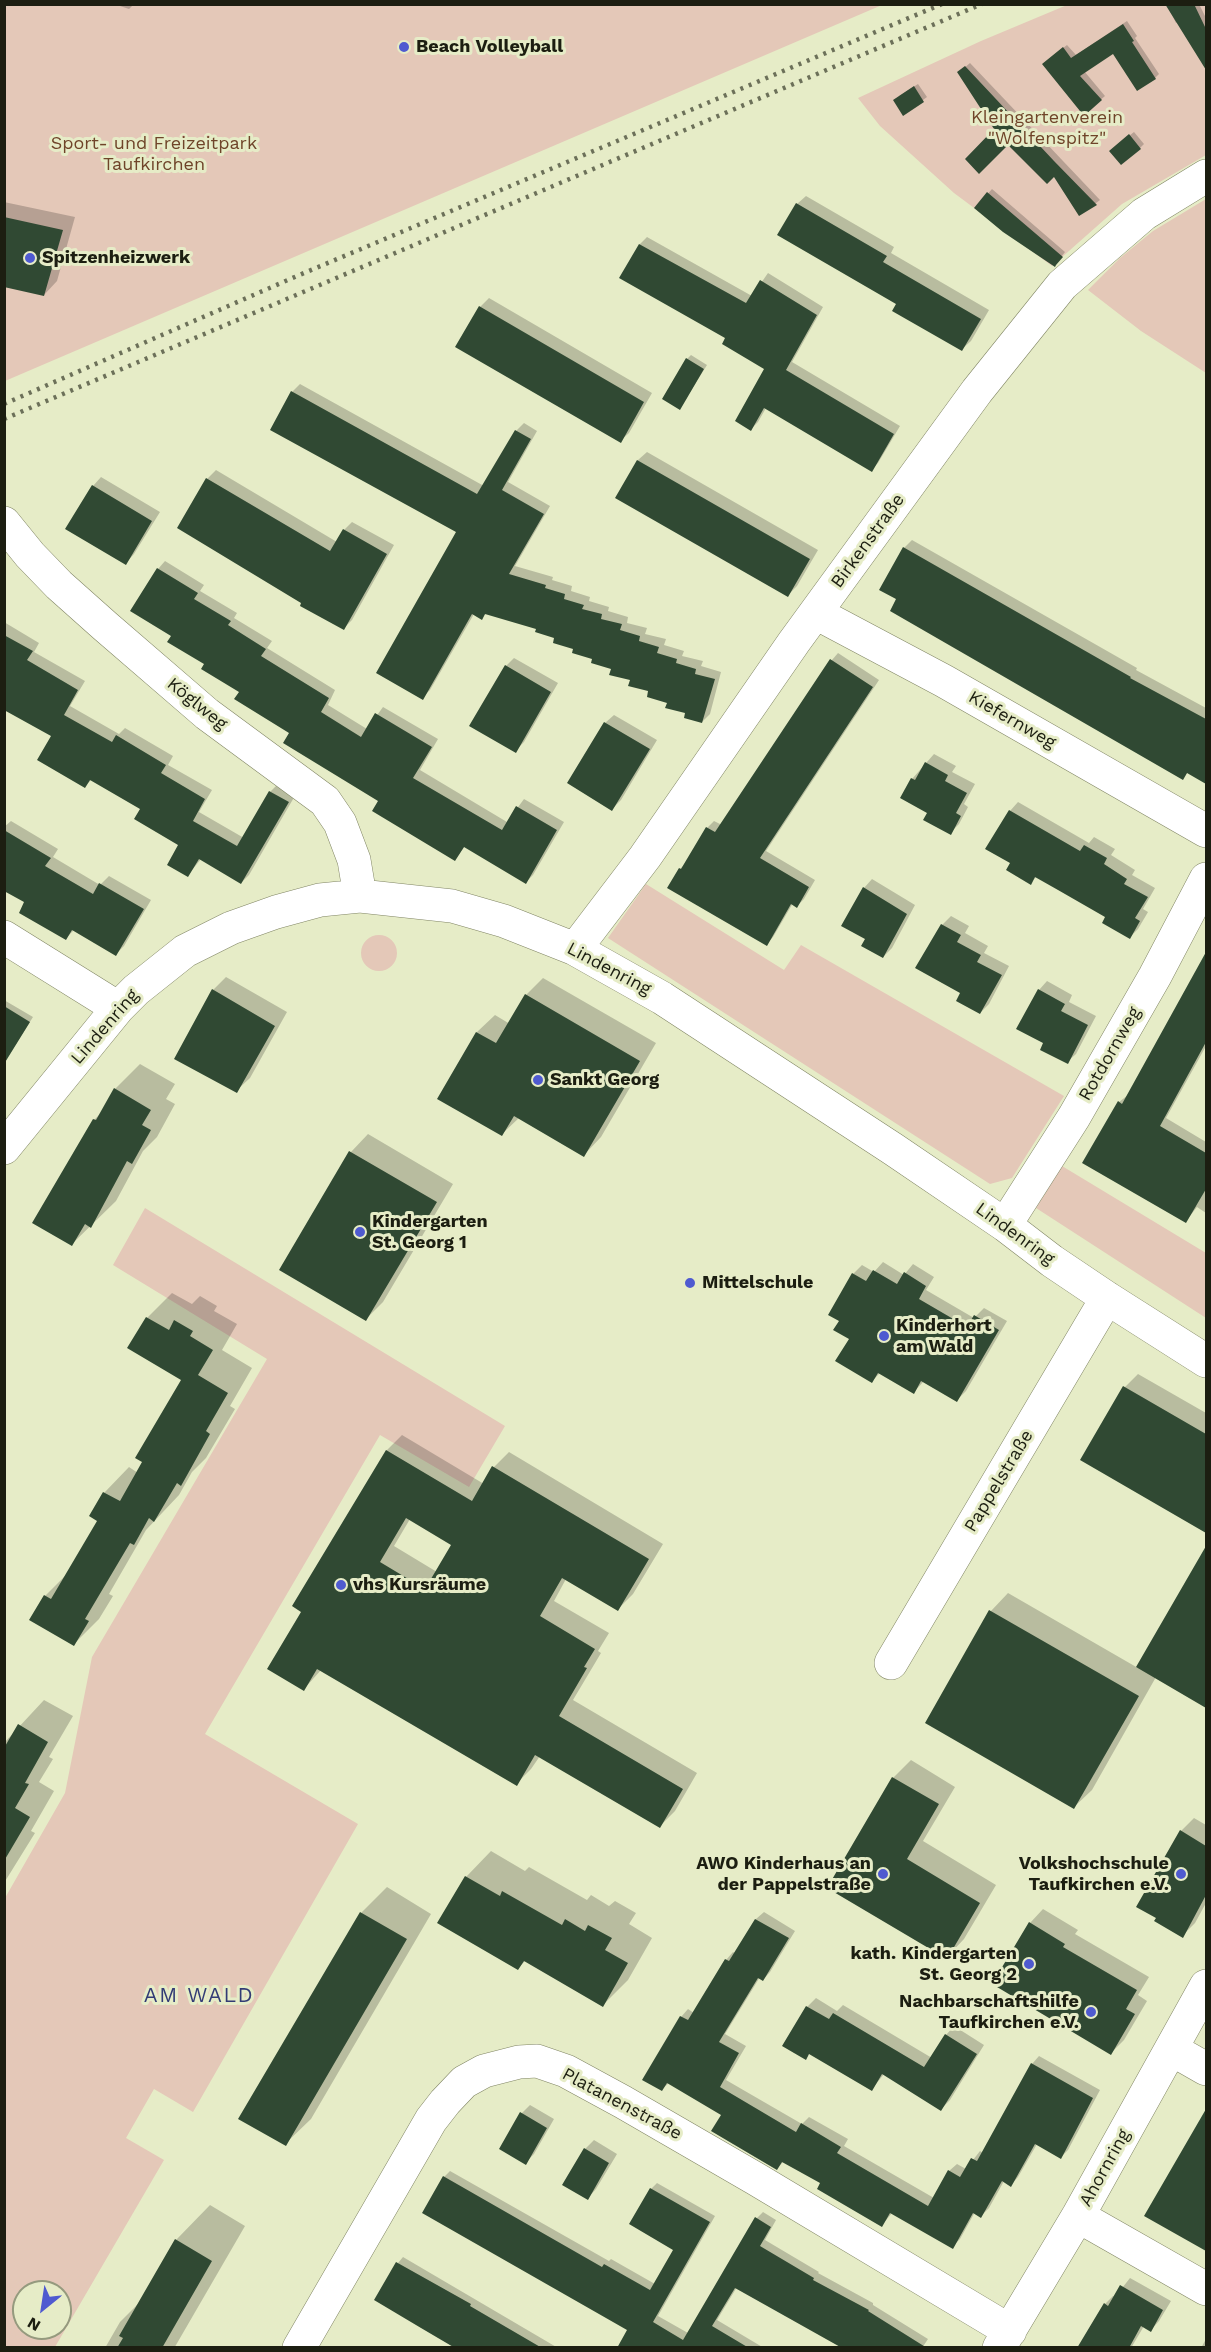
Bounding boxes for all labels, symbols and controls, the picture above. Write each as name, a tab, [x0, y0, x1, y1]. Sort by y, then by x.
place label: Beach Volleyball	[416, 36, 563, 58]
marker: Beach Volleyball	[397, 40, 411, 54]
park label: Kleingartenverein "Wolfenspitz"	[971, 107, 1123, 150]
park label: Sport- und Freizeitpark Taufkirchen	[51, 133, 257, 176]
place label: Spitzenheizwerk	[42, 247, 190, 269]
marker: Spitzenheizwerk	[23, 251, 37, 265]
street label: Birkenstraße	[827, 490, 909, 592]
street label: Köglweg	[162, 673, 232, 735]
street label: Kiefernweg	[965, 686, 1059, 754]
street label: Lindenring	[563, 938, 655, 1000]
street label: Lindenring	[67, 985, 143, 1069]
street label: Rotdornweg	[1074, 1003, 1146, 1105]
place label: Sankt Georg	[550, 1069, 659, 1091]
marker: Sankt Georg	[531, 1073, 545, 1087]
street label: Lindenring	[971, 1198, 1059, 1270]
place label: Kindergarten St. Georg 1	[372, 1211, 488, 1254]
marker: Kindergarten St. Georg 1	[353, 1225, 367, 1239]
place label: Mittelschule	[702, 1272, 813, 1294]
marker: Mittelschule	[683, 1276, 697, 1290]
place label: Kinderhort am Wald	[896, 1315, 992, 1358]
marker: Kinderhort am Wald	[877, 1329, 891, 1343]
street label: Pappelstraße	[960, 1426, 1038, 1536]
place label: vhs Kursräume	[353, 1574, 486, 1596]
marker: vhs Kursräume	[334, 1578, 348, 1592]
place label: AWO Kinderhaus an der Pappelstraße	[696, 1853, 871, 1896]
place label: Volkshochschule Taufkirchen e.V.	[1019, 1853, 1169, 1896]
marker: AWO Kinderhaus an der Pappelstraße	[876, 1867, 890, 1881]
marker: Volkshochschule Taufkirchen e.V.	[1174, 1867, 1188, 1881]
place label: kath. Kindergarten St. Georg 2	[851, 1943, 1017, 1986]
marker: kath. Kindergarten St. Georg 2	[1022, 1957, 1036, 1971]
district label: AM WALD	[144, 1983, 254, 2009]
place label: Nachbarschaftshilfe Taufkirchen e.V.	[899, 1991, 1079, 2034]
marker: Nachbarschaftshilfe Taufkirchen e.V.	[1084, 2005, 1098, 2019]
street label: Platanenstraße	[558, 2063, 686, 2145]
street label: Ahornring	[1075, 2126, 1135, 2210]
north arrow	[12, 2280, 72, 2340]
text: N	[24, 2313, 44, 2335]

